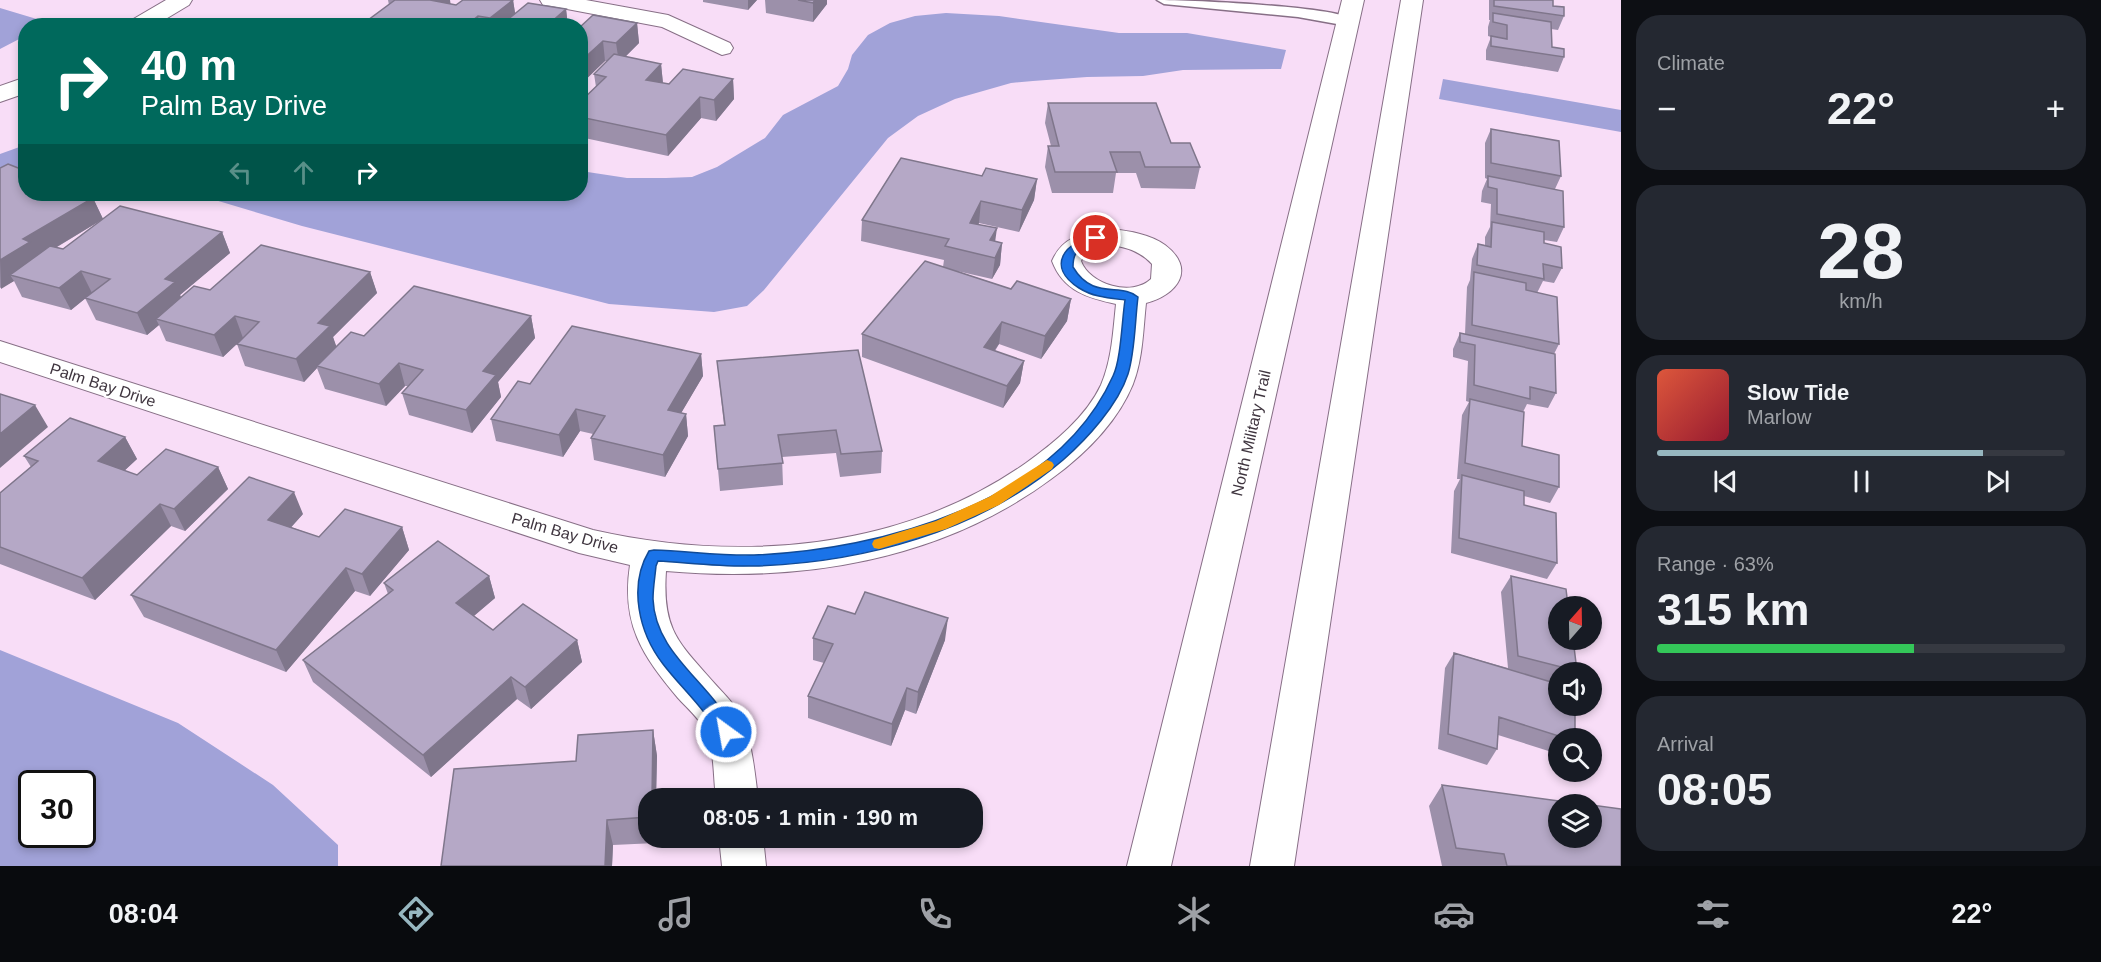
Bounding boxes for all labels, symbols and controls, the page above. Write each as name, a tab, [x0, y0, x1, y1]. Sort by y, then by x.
icon: right	[42, 42, 120, 120]
text: 40 m	[141, 42, 237, 89]
text: Climate	[1657, 52, 1725, 74]
text: 22°	[1827, 83, 1895, 134]
text: −	[1657, 90, 1676, 127]
text: +	[2046, 90, 2065, 127]
text: Palm Bay Drive	[141, 91, 327, 121]
icon: left	[224, 156, 257, 189]
icon: ahead	[287, 156, 320, 189]
icon: right	[350, 156, 383, 189]
text: 28	[1818, 207, 1904, 295]
pin	[1070, 212, 1121, 263]
icon: arrive	[1079, 221, 1112, 254]
text: km/h	[1839, 290, 1883, 312]
street label: Palm Bay Drive	[48, 360, 158, 410]
street label: North Military Trail	[1228, 368, 1274, 498]
text: Slow Tide	[1747, 380, 1849, 405]
text: Marlow	[1747, 406, 1811, 428]
icon: previous	[1709, 465, 1742, 498]
icon: pause	[1845, 465, 1878, 498]
icon: next	[1981, 465, 2014, 498]
street label: Palm Bay Drive	[510, 510, 620, 556]
text: Range · 63%	[1657, 553, 1774, 575]
text: 315 km	[1657, 584, 1810, 635]
north arrow	[1548, 596, 1602, 650]
map controls	[1548, 596, 1602, 848]
button: sound	[1548, 662, 1602, 716]
position arrow	[694, 700, 758, 764]
button: search	[1548, 728, 1602, 782]
text: Arrival	[1657, 733, 1714, 755]
text: 08:05	[1657, 764, 1772, 815]
speed limit sign: 30	[18, 770, 96, 848]
button: layers	[1548, 794, 1602, 848]
text: 08:05 · 1 min · 190 m	[703, 805, 918, 830]
icon: directions	[395, 893, 437, 935]
icon: music	[655, 893, 697, 935]
icon: phone	[914, 893, 956, 935]
icon: climate	[1173, 893, 1215, 935]
icon: car	[1433, 893, 1475, 935]
icon: filters	[1692, 893, 1734, 935]
text: 08:04	[109, 899, 178, 929]
text: 22°	[1951, 899, 1992, 929]

